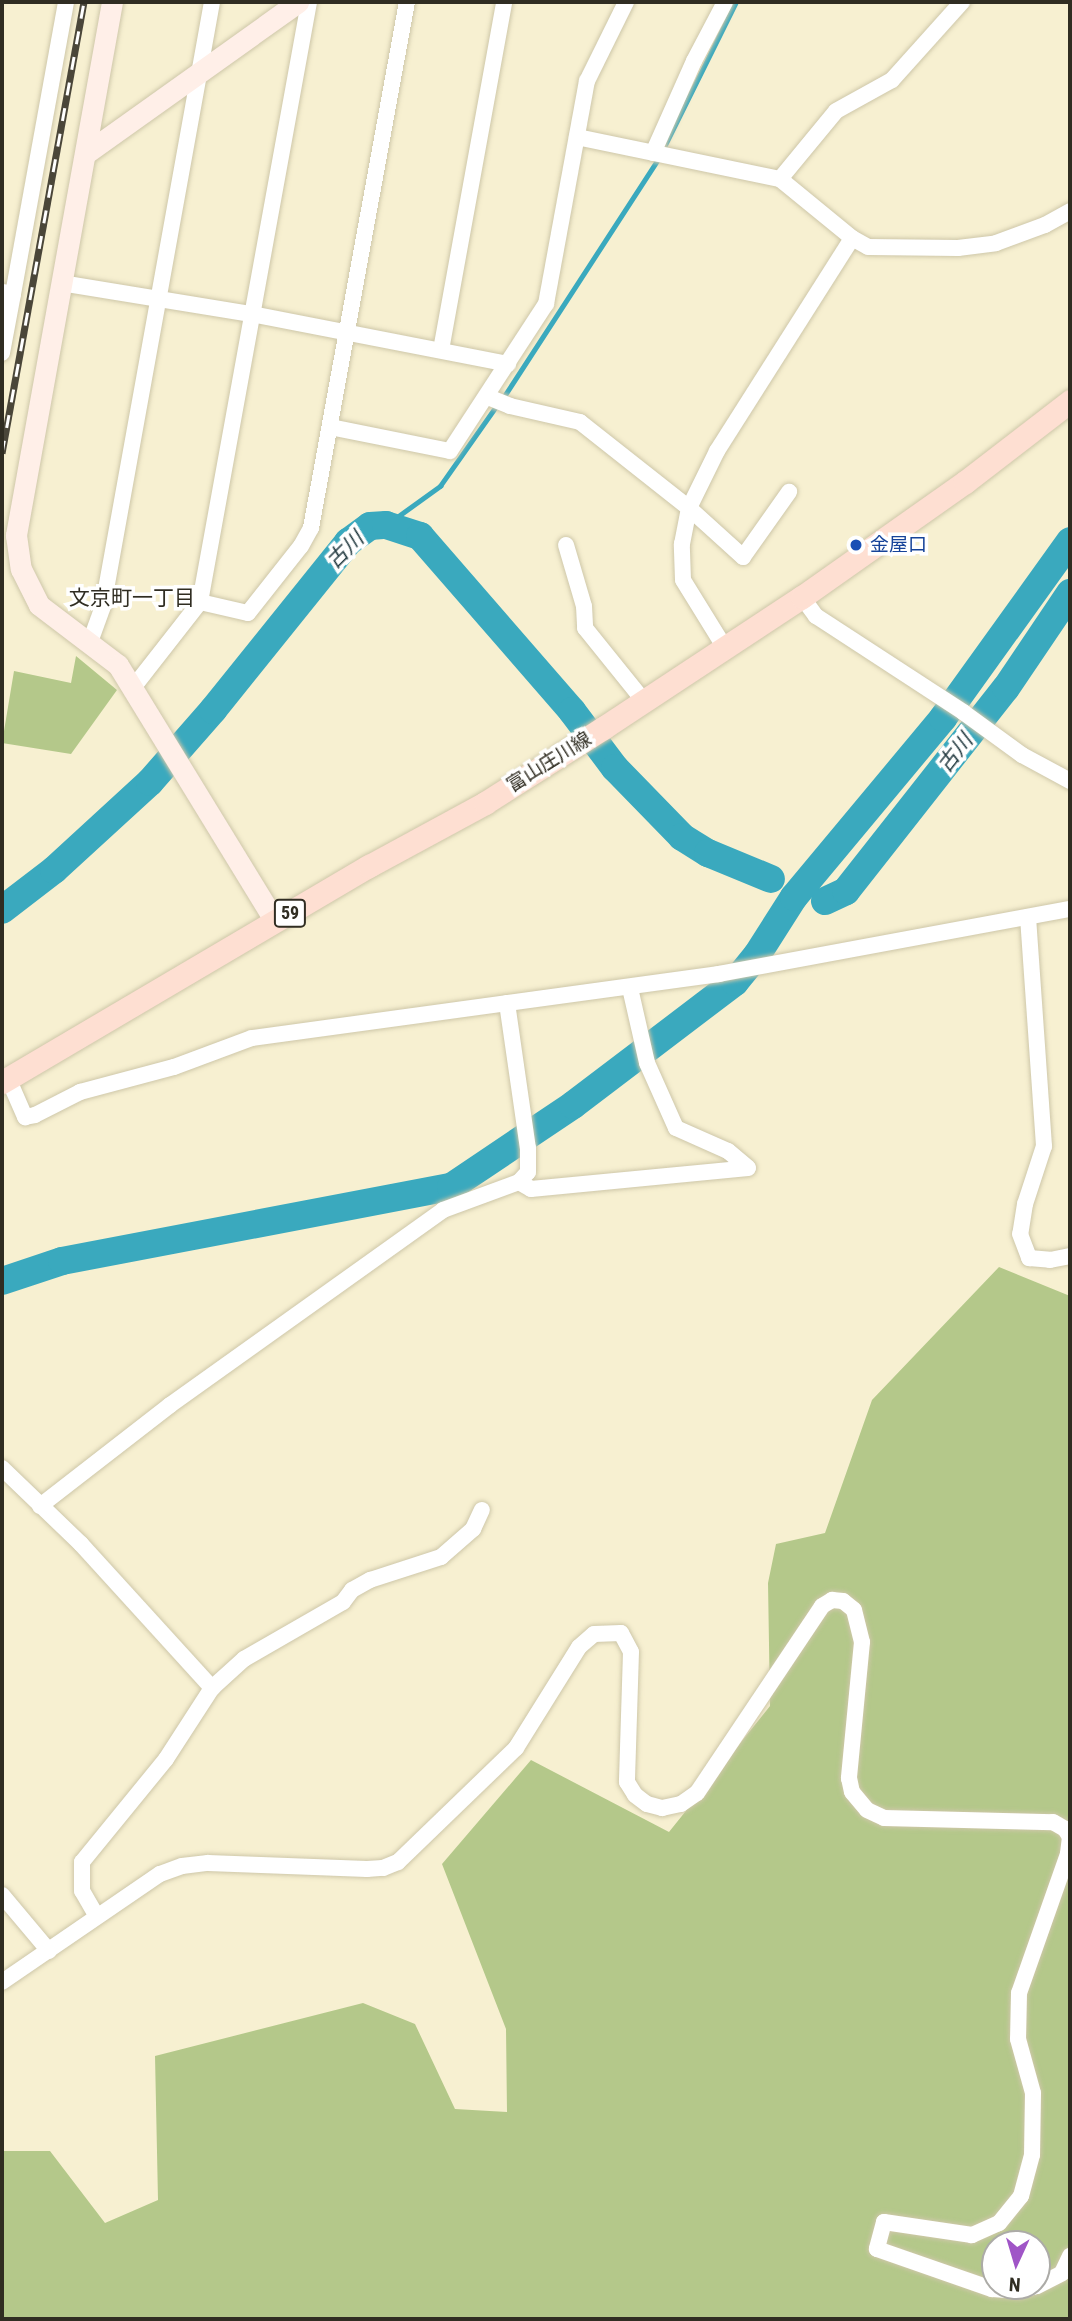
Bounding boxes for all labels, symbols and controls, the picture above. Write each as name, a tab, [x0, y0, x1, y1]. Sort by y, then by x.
water label: 古川	[321, 526, 369, 574]
place label: 金屋口	[870, 534, 927, 556]
marker: 金屋口	[848, 537, 864, 553]
district label: 文京町一丁目	[69, 585, 195, 611]
street label: 富山庄川線	[503, 727, 595, 797]
water label: 古川	[932, 729, 978, 777]
road number: 59	[272, 898, 308, 928]
north arrow	[981, 2230, 1051, 2300]
text: N	[1008, 2273, 1021, 2296]

